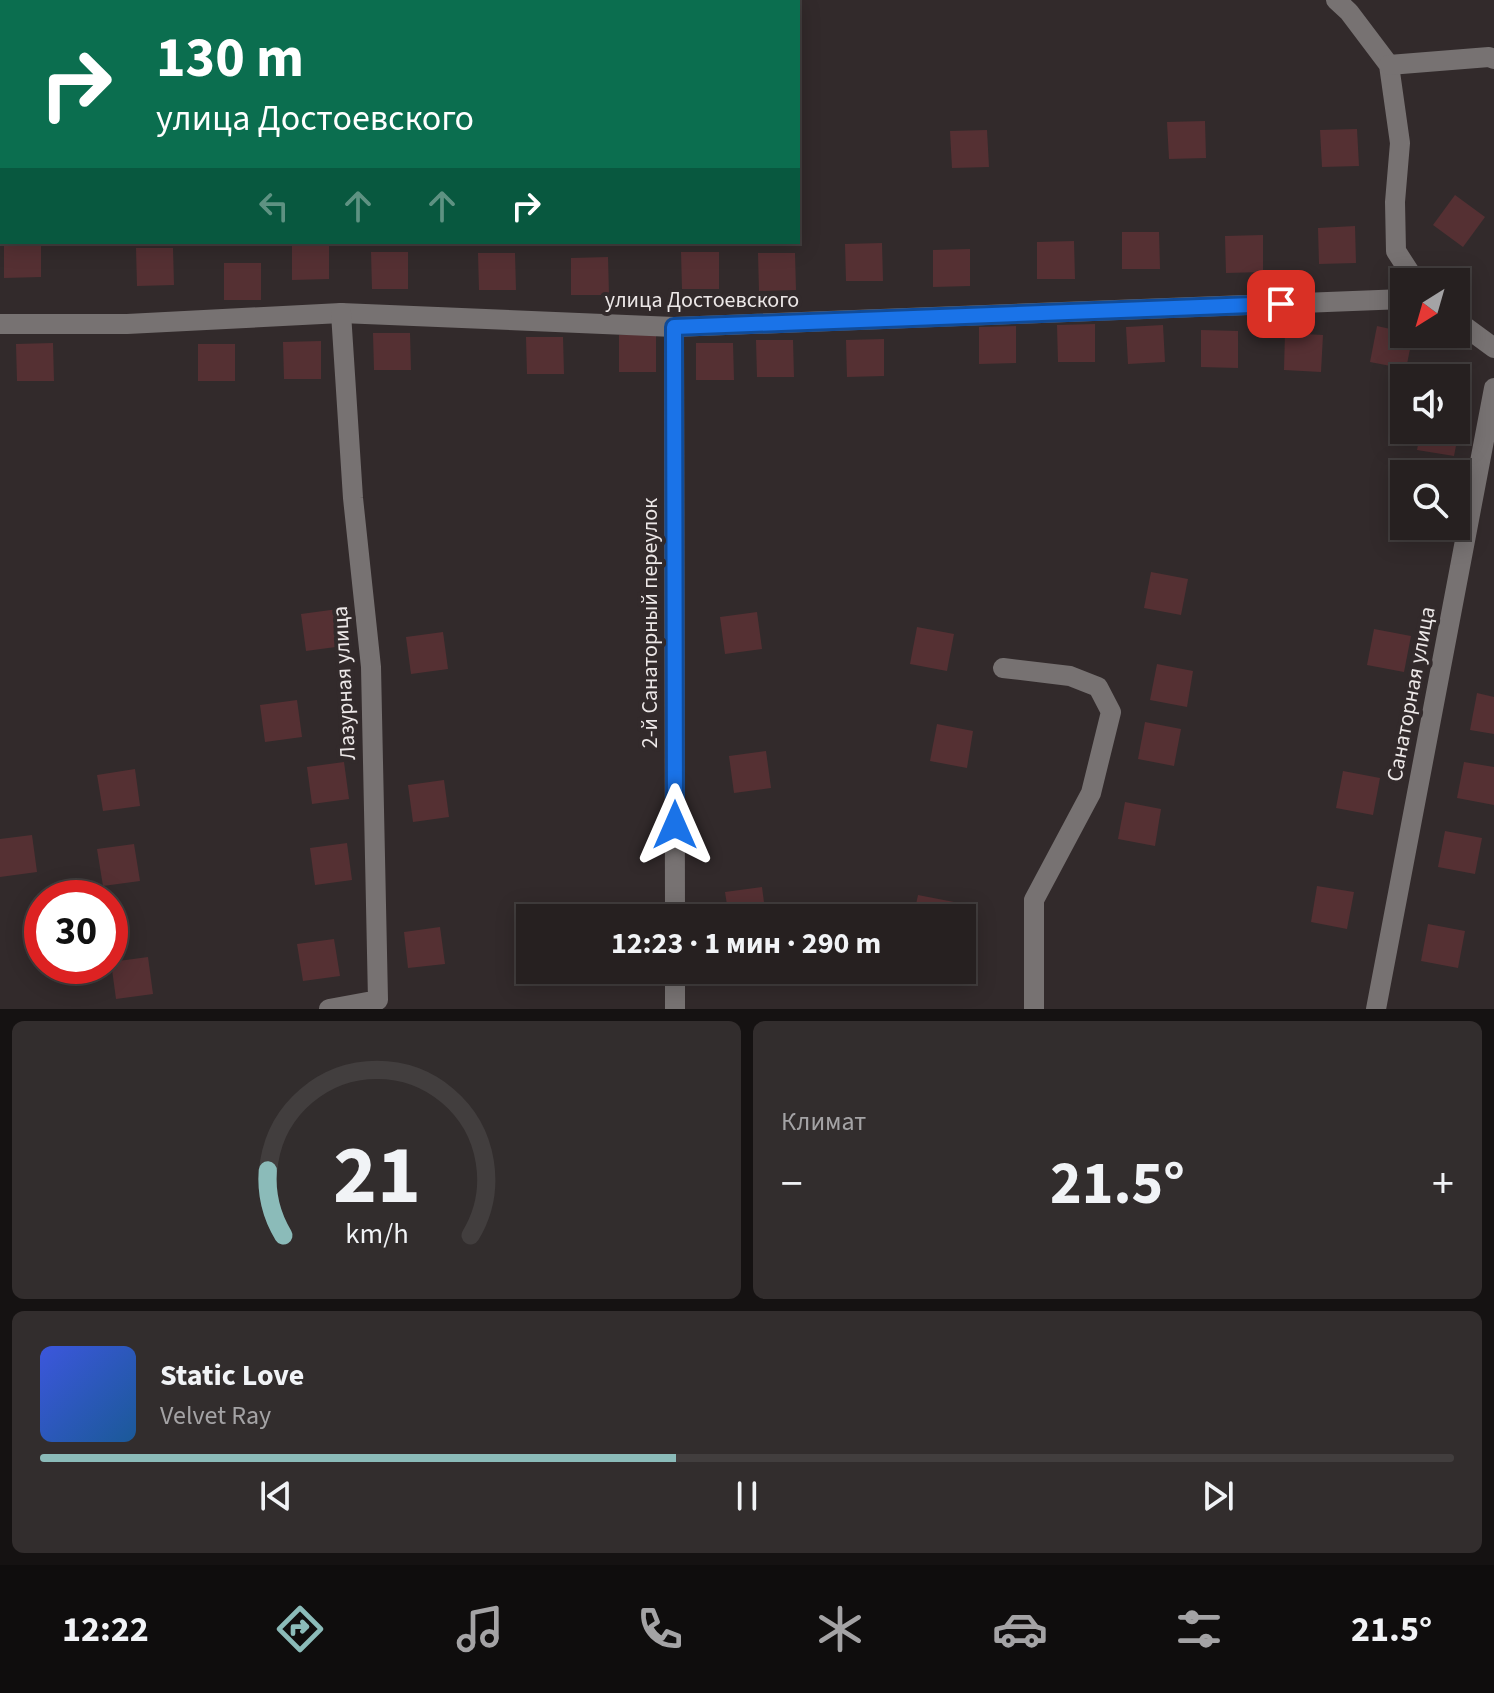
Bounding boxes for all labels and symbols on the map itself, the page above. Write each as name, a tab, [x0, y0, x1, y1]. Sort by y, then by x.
north arrow	[1390, 268, 1470, 348]
pin	[1247, 270, 1315, 338]
street label: улица Достоевского	[605, 284, 799, 316]
street label: 2-й Санаторный переулок	[634, 498, 666, 748]
street label: Санаторная улица	[1378, 604, 1444, 784]
street label: Лазурная улица	[324, 605, 364, 761]
position arrow	[633, 783, 717, 867]
speed limit sign: 30	[24, 880, 128, 984]

